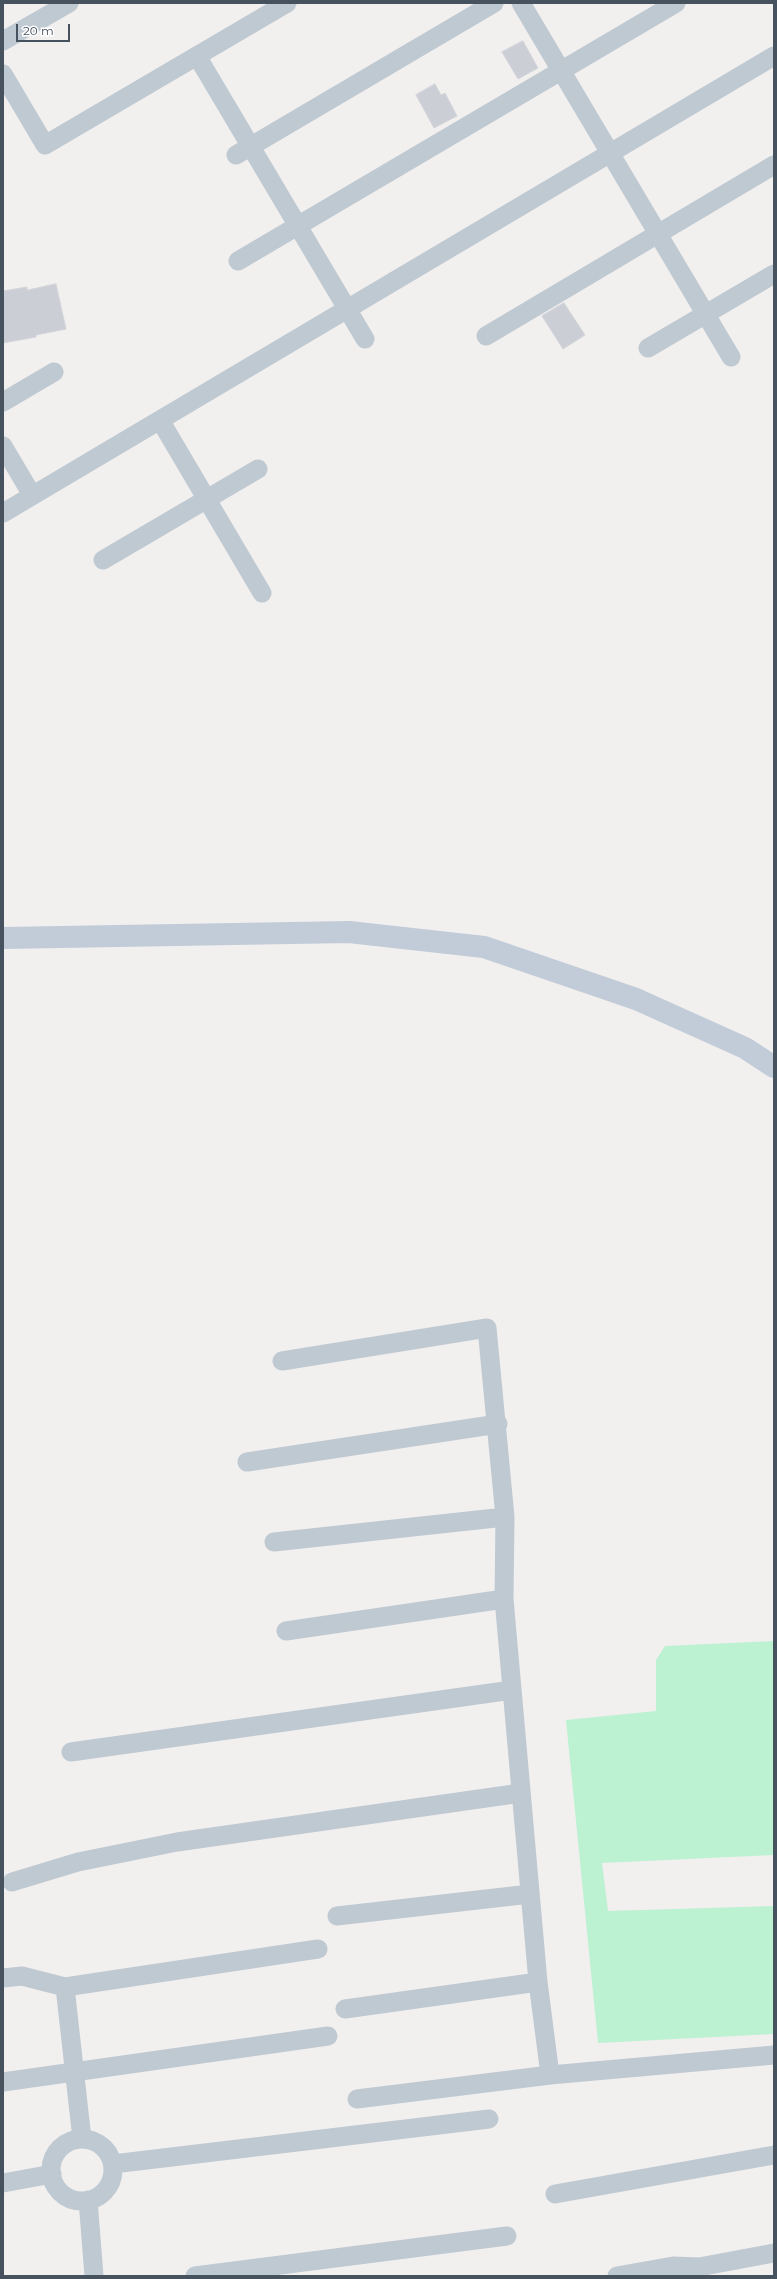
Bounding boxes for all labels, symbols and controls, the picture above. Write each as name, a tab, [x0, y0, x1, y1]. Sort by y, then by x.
scale bar	[18, 16, 72, 42]
text: 20 m	[23, 23, 54, 38]

